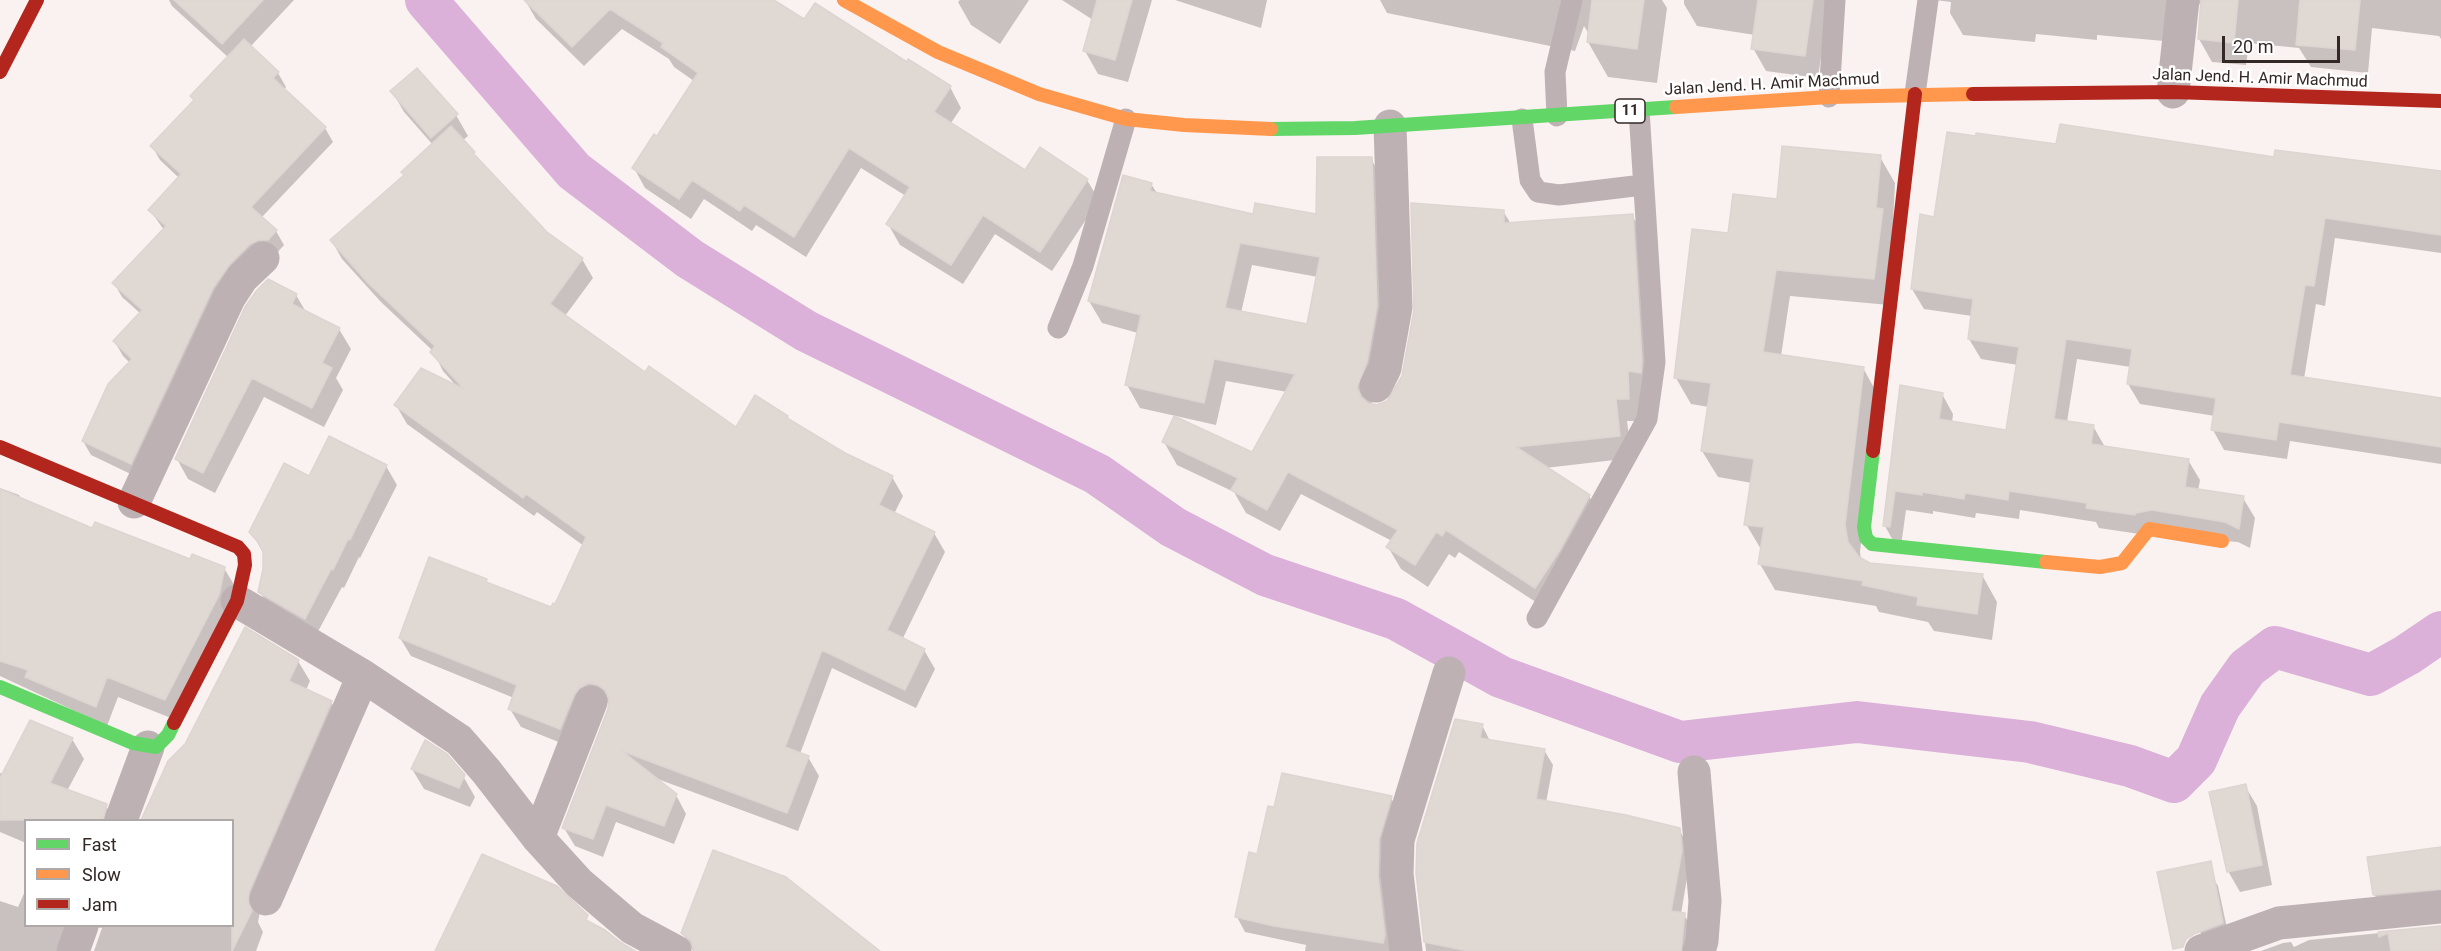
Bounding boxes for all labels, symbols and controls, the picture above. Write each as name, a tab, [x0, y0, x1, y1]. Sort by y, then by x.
scale bar	[2225, 24, 2344, 62]
text: 20 m	[2233, 36, 2273, 57]
street label: Jalan Jend. H. Amir Machmud	[2152, 66, 2368, 92]
street label: Jalan Jend. H. Amir Machmud	[1664, 70, 1880, 100]
road number: 11	[1615, 99, 1645, 123]
legend	[24, 819, 234, 927]
text: Fast	[82, 834, 117, 855]
text: Slow	[82, 864, 121, 885]
text: Jam	[82, 894, 118, 915]

